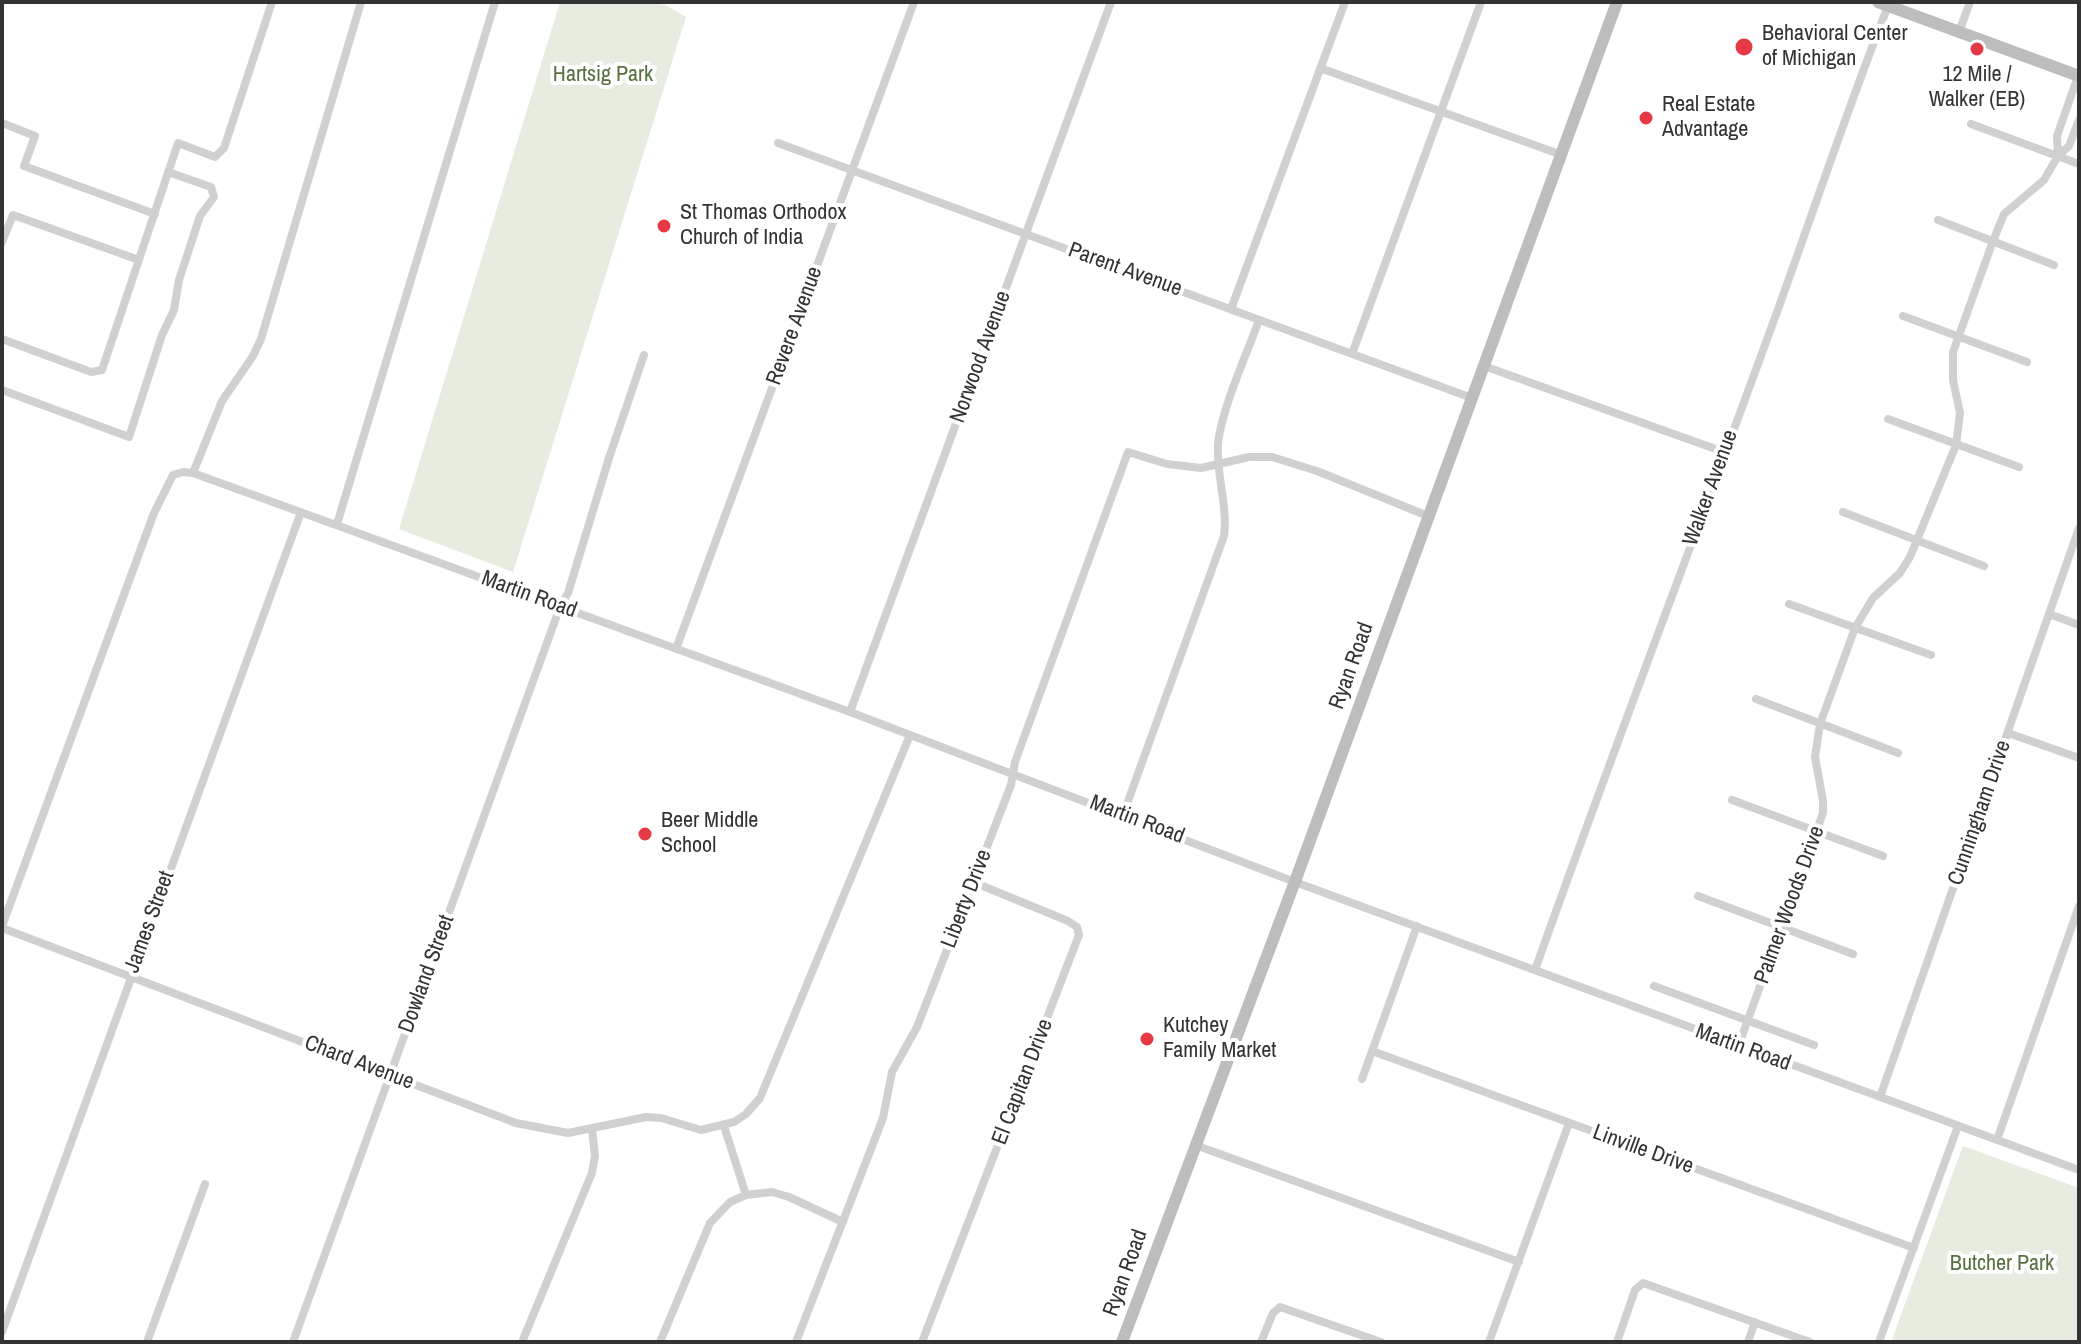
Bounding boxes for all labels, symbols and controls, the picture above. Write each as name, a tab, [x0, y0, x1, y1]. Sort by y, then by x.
place label: Behavioral Center of Michigan	[1762, 21, 1907, 72]
marker: Behavioral Center of Michigan	[1733, 36, 1755, 58]
marker: 12 Mile / Walker (EB)	[1968, 40, 1986, 58]
park label: Hartsig Park	[553, 62, 653, 88]
place label: 12 Mile / Walker (EB)	[1929, 62, 2025, 114]
place label: Real Estate Advantage	[1662, 92, 1755, 144]
marker: Real Estate Advantage	[1637, 109, 1655, 127]
place label: St Thomas Orthodox Church of India	[680, 200, 846, 252]
marker: St Thomas Orthodox Church of India	[655, 217, 673, 235]
street label: Parent Avenue	[1065, 237, 1185, 303]
street label: Revere Avenue	[761, 263, 829, 389]
street label: Norwood Avenue	[945, 288, 1017, 426]
street label: Walker Avenue	[1678, 426, 1744, 550]
street label: Martin Road	[478, 566, 580, 624]
street label: Ryan Road	[1324, 619, 1380, 713]
street label: Cunningham Drive	[1943, 737, 2017, 889]
street label: Martin Road	[1086, 790, 1188, 850]
place label: Beer Middle School	[661, 808, 758, 860]
street label: Palmer Woods Drive	[1749, 822, 1831, 988]
marker: Beer Middle School	[636, 825, 654, 843]
street label: Liberty Drive	[936, 846, 998, 952]
street label: James Street	[119, 868, 181, 976]
street label: Dowland Street	[394, 912, 460, 1036]
place label: Kutchey Family Market	[1163, 1013, 1276, 1064]
street label: El Capitan Drive	[987, 1015, 1059, 1149]
street label: Martin Road	[1692, 1019, 1794, 1077]
street label: Chard Avenue	[301, 1030, 417, 1096]
marker: Kutchey Family Market	[1138, 1030, 1156, 1048]
street label: Linville Drive	[1589, 1120, 1697, 1180]
street label: Ryan Road	[1098, 1226, 1154, 1320]
park label: Butcher Park	[1950, 1251, 2054, 1277]

